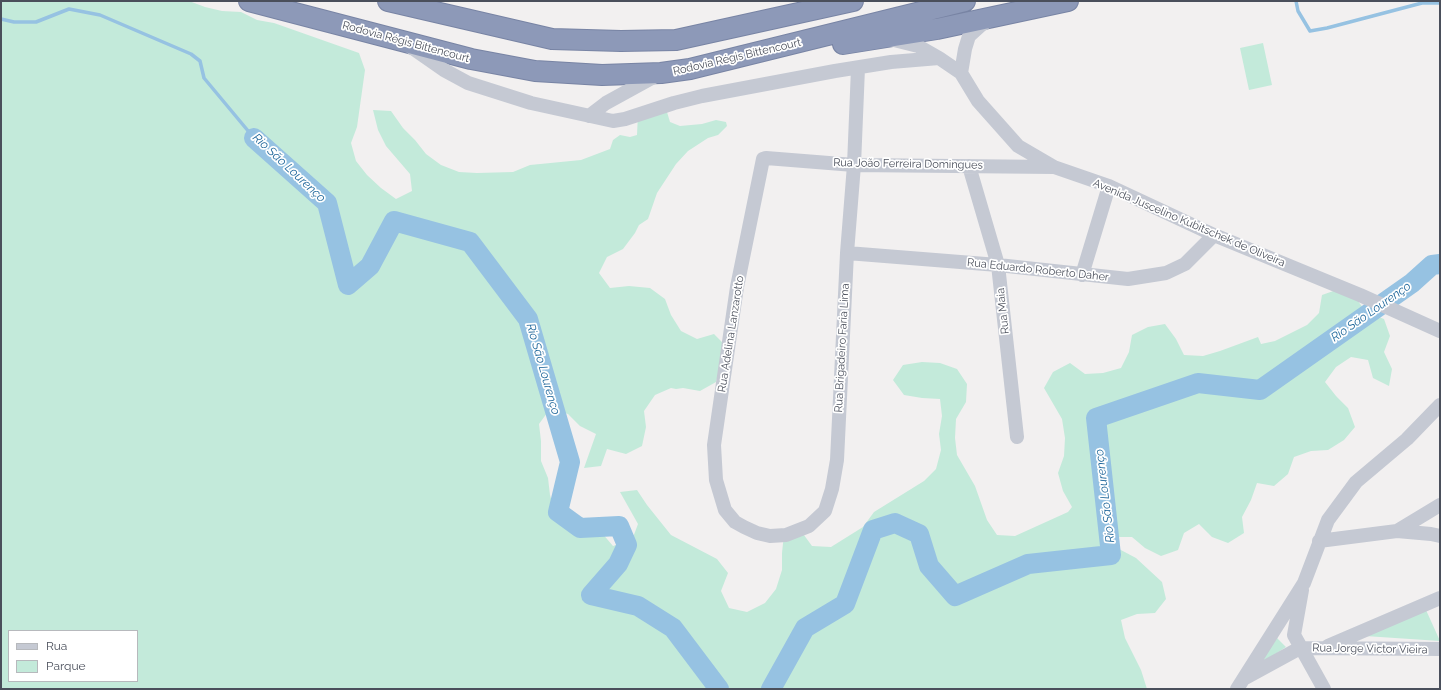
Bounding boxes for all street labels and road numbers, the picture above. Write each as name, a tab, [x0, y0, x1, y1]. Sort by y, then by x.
street label: Rodovia Régis Bittencourt	[341, 19, 471, 65]
street label: Rodovia Régis Bittencourt	[672, 36, 802, 78]
street label: Rua João Ferreira Domingues	[833, 156, 983, 172]
street label: Avenida Juscelino Kubitschek de Oliveira	[1091, 176, 1287, 270]
street label: Rua Eduardo Roberto Daher	[967, 256, 1109, 284]
street label: Rua Adelina Lanzarotto	[715, 275, 747, 393]
street label: Rua Brigadeiro Faria Lima	[832, 283, 852, 413]
street label: Rua Maia	[994, 287, 1012, 335]
street label: Rua Jorge Victor Vieira	[1312, 641, 1428, 657]

